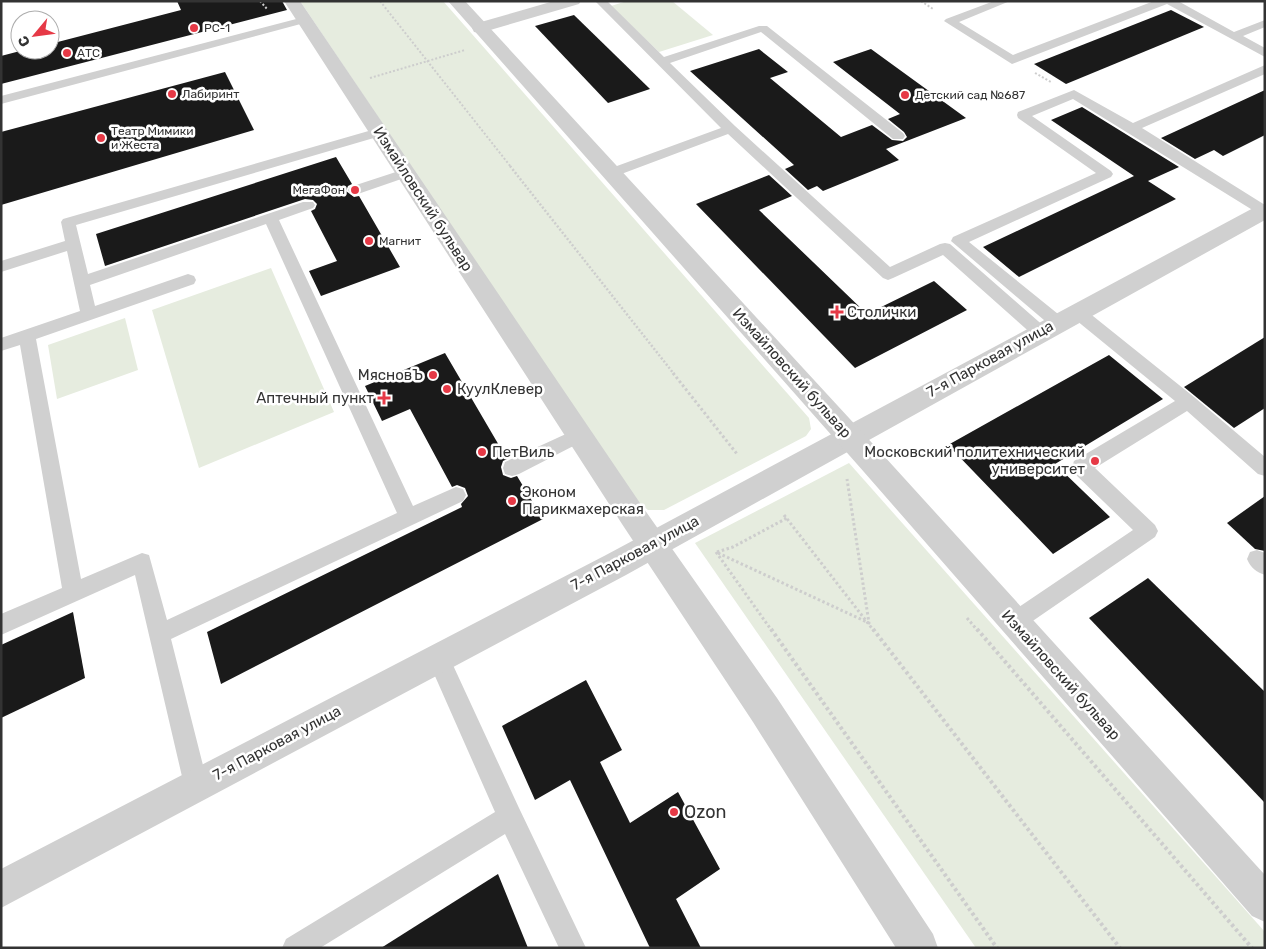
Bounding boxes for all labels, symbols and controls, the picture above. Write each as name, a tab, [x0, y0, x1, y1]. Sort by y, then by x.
north arrow	[10, 10, 60, 60]
place label: PC-1	[204, 21, 230, 35]
marker: PC-1	[188, 22, 200, 34]
text: С	[14, 32, 34, 49]
place label: АТС	[77, 46, 100, 60]
marker: АТС	[61, 47, 73, 59]
place label: Лабиринт	[182, 87, 239, 101]
marker: Лабиринт	[166, 88, 178, 100]
place label: Детский сад №687	[915, 88, 1025, 102]
marker: Детский сад №687	[899, 89, 911, 101]
street label: Измайловский бульвар	[369, 123, 477, 275]
place label: Театр Мимики и Жеста	[111, 124, 194, 152]
marker: Театр Мимики и Жеста	[95, 132, 107, 144]
place label: МегаФон	[292, 183, 345, 197]
marker: МегаФон	[349, 184, 361, 196]
place label: Магнит	[379, 234, 421, 248]
marker: Магнит	[363, 235, 375, 247]
place label: Столички	[847, 303, 916, 321]
street label: Измайловский бульвар	[729, 304, 855, 442]
marker: Столички	[831, 306, 843, 318]
street label: 7-я Парковая улица	[923, 317, 1057, 401]
place label: МясновЪ	[358, 366, 423, 384]
marker: МясновЪ	[427, 369, 439, 381]
place label: КуулКлевер	[457, 380, 543, 398]
marker: КуулКлевер	[441, 383, 453, 395]
place label: Аптечный пункт	[256, 389, 374, 407]
marker: Аптечный пункт	[378, 392, 390, 404]
place label: ПетВиль	[492, 443, 555, 461]
place label: Московский политехнический университет	[864, 443, 1085, 478]
marker: ПетВиль	[476, 446, 488, 458]
marker: Московский политехнический университет	[1089, 455, 1101, 467]
place label: Эконом Парикмахерская	[522, 483, 644, 518]
marker: Эконом Парикмахерская	[506, 495, 518, 507]
street label: 7-я Парковая улица	[568, 512, 702, 594]
street label: Измайловский бульвар	[998, 606, 1124, 744]
street label: 7-я Парковая улица	[210, 702, 344, 784]
place label: Ozon	[684, 801, 726, 823]
marker: Ozon	[668, 806, 680, 818]

